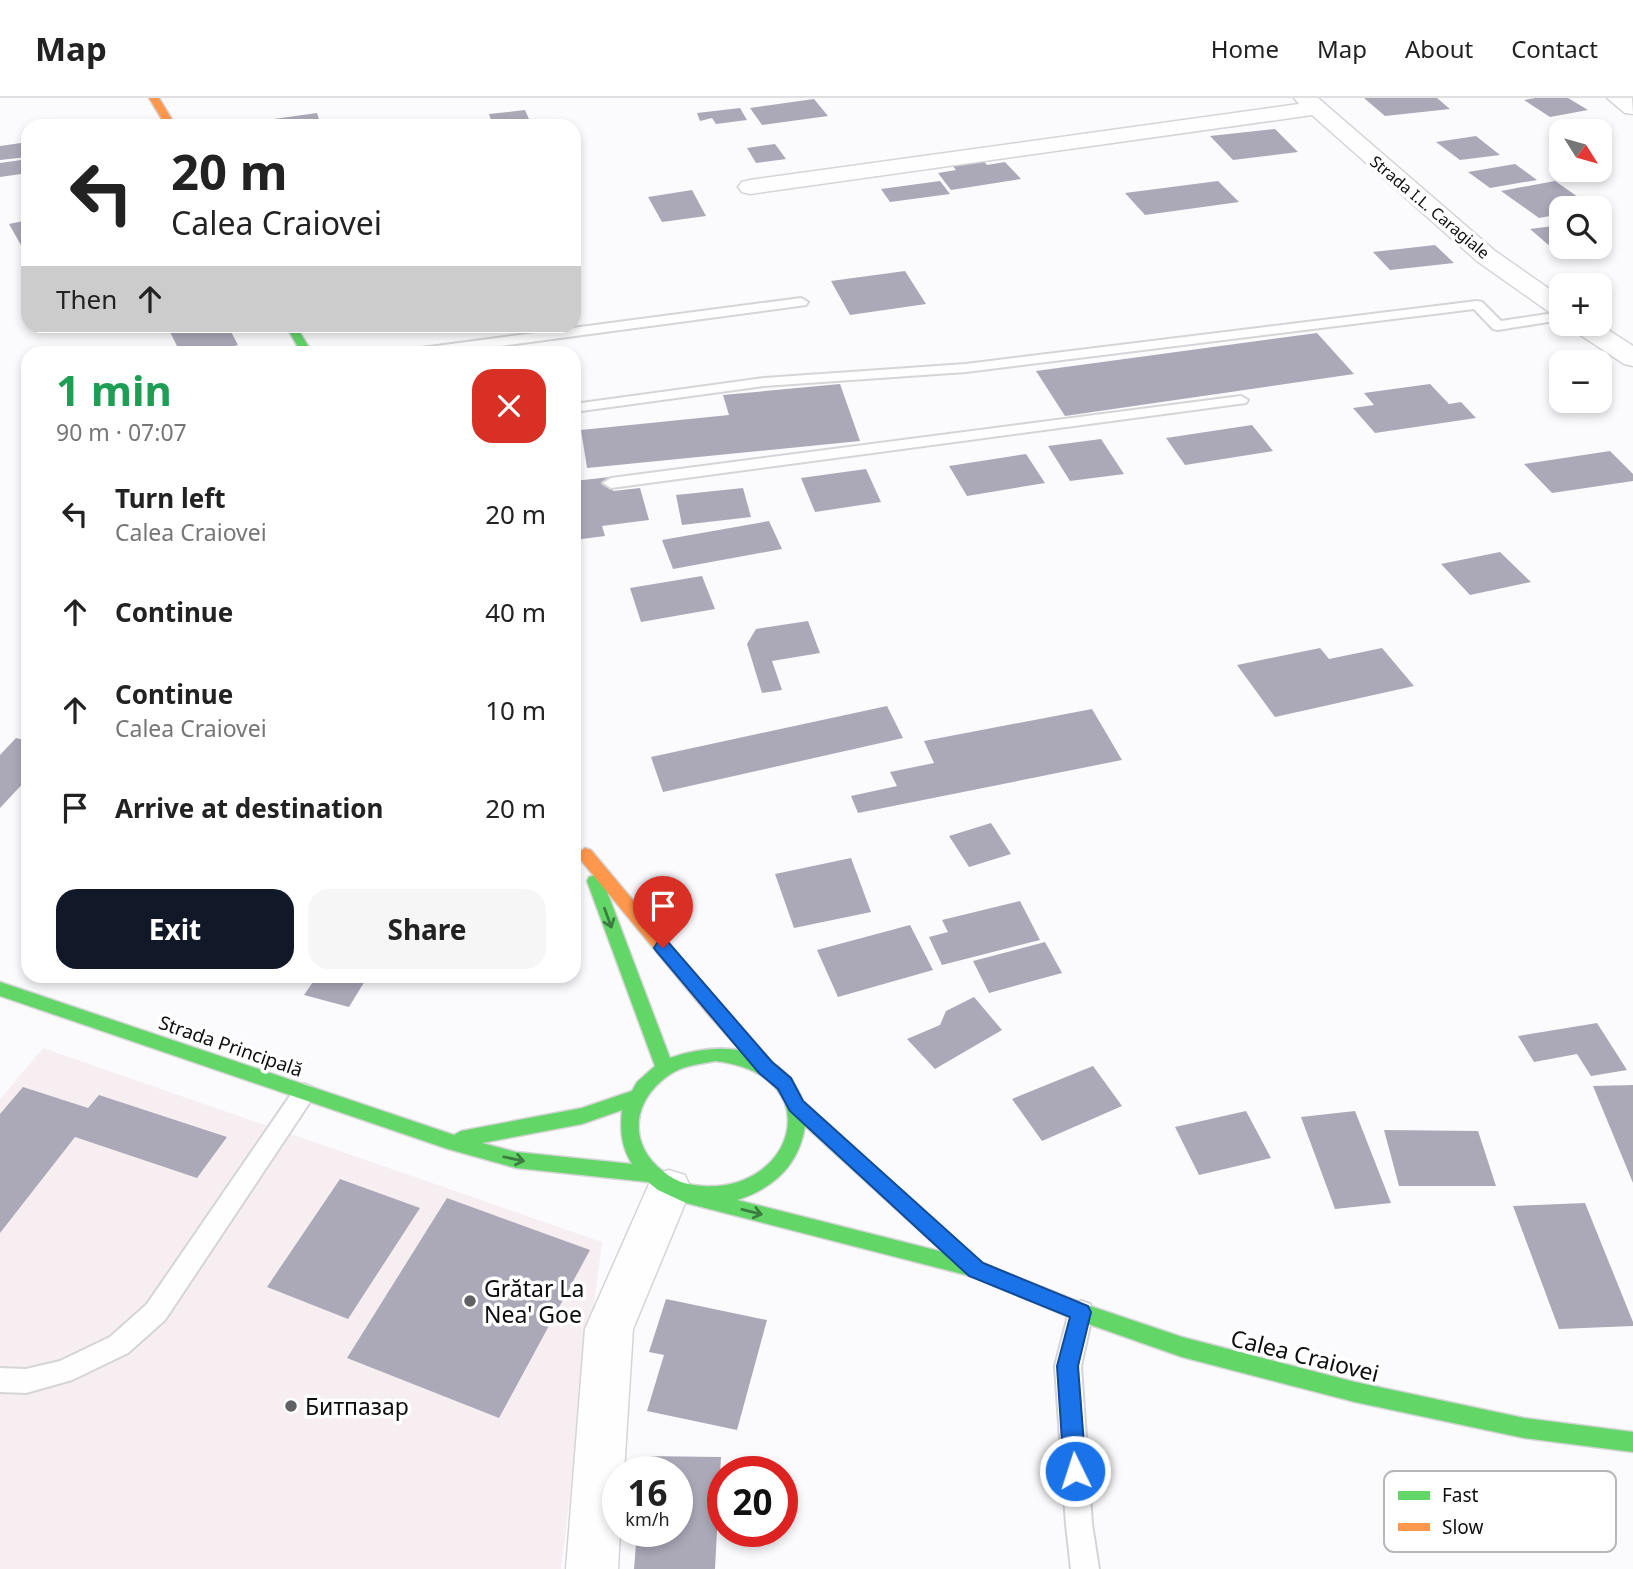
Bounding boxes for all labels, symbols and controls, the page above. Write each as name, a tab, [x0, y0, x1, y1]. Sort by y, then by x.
text: Map	[35, 26, 107, 71]
text: Home	[1211, 32, 1279, 65]
text: Map	[1317, 32, 1367, 65]
text: About	[1405, 32, 1473, 65]
text: Contact	[1511, 32, 1598, 65]
north arrow	[1549, 119, 1612, 182]
map controls	[1549, 119, 1612, 413]
text: 20 m	[171, 138, 288, 204]
icon: left	[56, 147, 147, 238]
street label: Strada I.L. Caragiale	[1366, 150, 1494, 264]
button: search	[1549, 196, 1612, 259]
text: Calea Craiovei	[171, 201, 382, 244]
button: +	[1549, 273, 1612, 336]
icon: ahead	[131, 280, 169, 318]
text: Then	[56, 281, 117, 317]
button: −	[1549, 350, 1612, 413]
text: 1 min	[56, 361, 172, 418]
button: close	[472, 369, 546, 443]
text: 90 m · 07:07	[56, 416, 187, 448]
text: Turn left	[115, 480, 226, 516]
icon: left	[56, 495, 94, 533]
text: 20 m	[485, 496, 546, 532]
text: Calea Craiovei	[115, 516, 267, 548]
icon: ahead	[56, 593, 94, 631]
text: Continue	[115, 594, 233, 630]
text: 40 m	[485, 594, 546, 630]
text: Continue	[115, 676, 233, 712]
icon: ahead	[56, 691, 94, 729]
text: 10 m	[485, 692, 546, 728]
text: Calea Craiovei	[115, 712, 267, 744]
icon: arrive	[56, 789, 94, 827]
text: Arrive at destination	[115, 790, 384, 826]
text: 20 m	[485, 790, 546, 826]
pin	[633, 876, 693, 948]
icon: arrive	[644, 887, 682, 925]
button: Exit	[56, 889, 294, 969]
button: Share	[308, 889, 546, 969]
one-way arrow	[603, 906, 615, 928]
street label: Strada Principală	[156, 1009, 306, 1083]
one-way arrow	[502, 1152, 525, 1166]
one-way arrow	[741, 1206, 763, 1219]
place label: Grătar La Nea' Goe	[484, 1272, 584, 1330]
marker: Grătar La Nea' Goe	[462, 1293, 478, 1309]
street label: Calea Craiovei	[1228, 1321, 1382, 1389]
place label: Битпазар	[305, 1390, 409, 1422]
marker: Битпазар	[283, 1398, 299, 1414]
position arrow	[1038, 1434, 1112, 1508]
speed limit sign: 20	[707, 1456, 798, 1547]
text: 16	[627, 1469, 668, 1516]
legend	[1384, 1471, 1616, 1552]
text: Fast	[1442, 1482, 1479, 1508]
text: km/h	[625, 1507, 670, 1531]
text: Slow	[1442, 1514, 1483, 1540]

